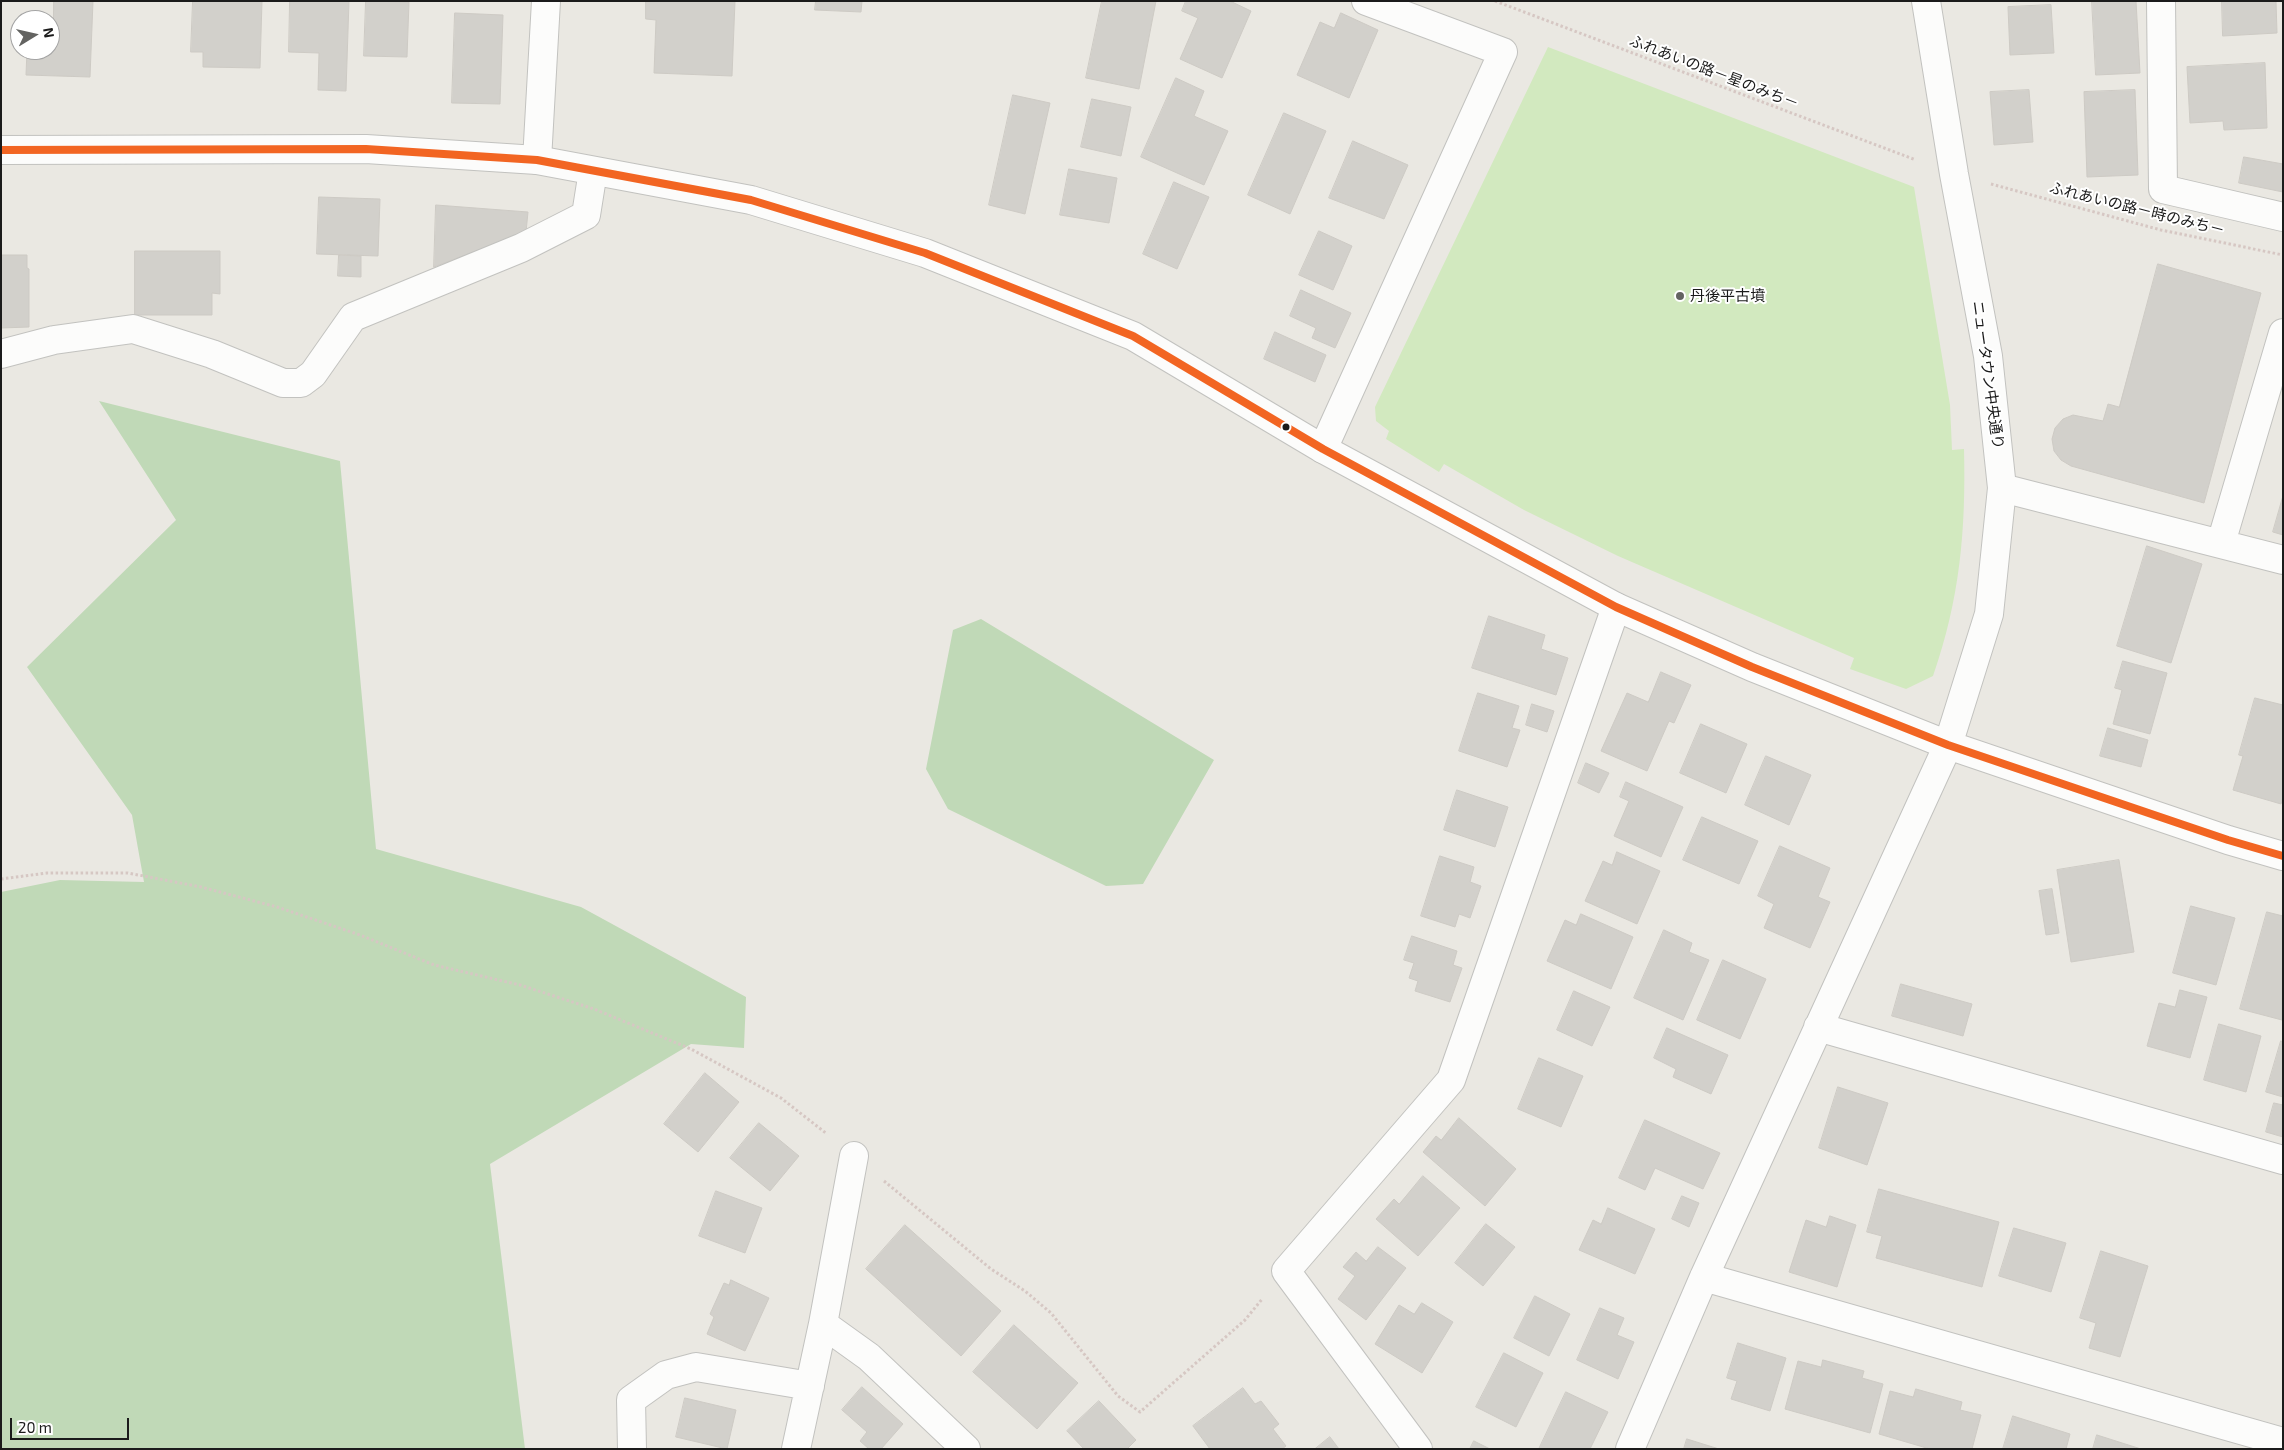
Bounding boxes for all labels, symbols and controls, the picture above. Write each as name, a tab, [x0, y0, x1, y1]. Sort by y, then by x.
north arrow	[10, 10, 60, 60]
text: N	[40, 26, 59, 39]
street label: ふれあいの路－星のみち－	[1627, 31, 1801, 113]
street label: ふれあいの路－時のみち－	[2047, 178, 2227, 240]
place label: 丹後平古墳	[1690, 287, 1765, 305]
marker: 丹後平古墳	[1674, 290, 1686, 302]
street label: ニュータウン中央通り	[1969, 299, 2007, 451]
unlabelled marker	[1281, 422, 1291, 432]
scale bar	[12, 1408, 131, 1440]
text: 20 m	[18, 1418, 52, 1436]

